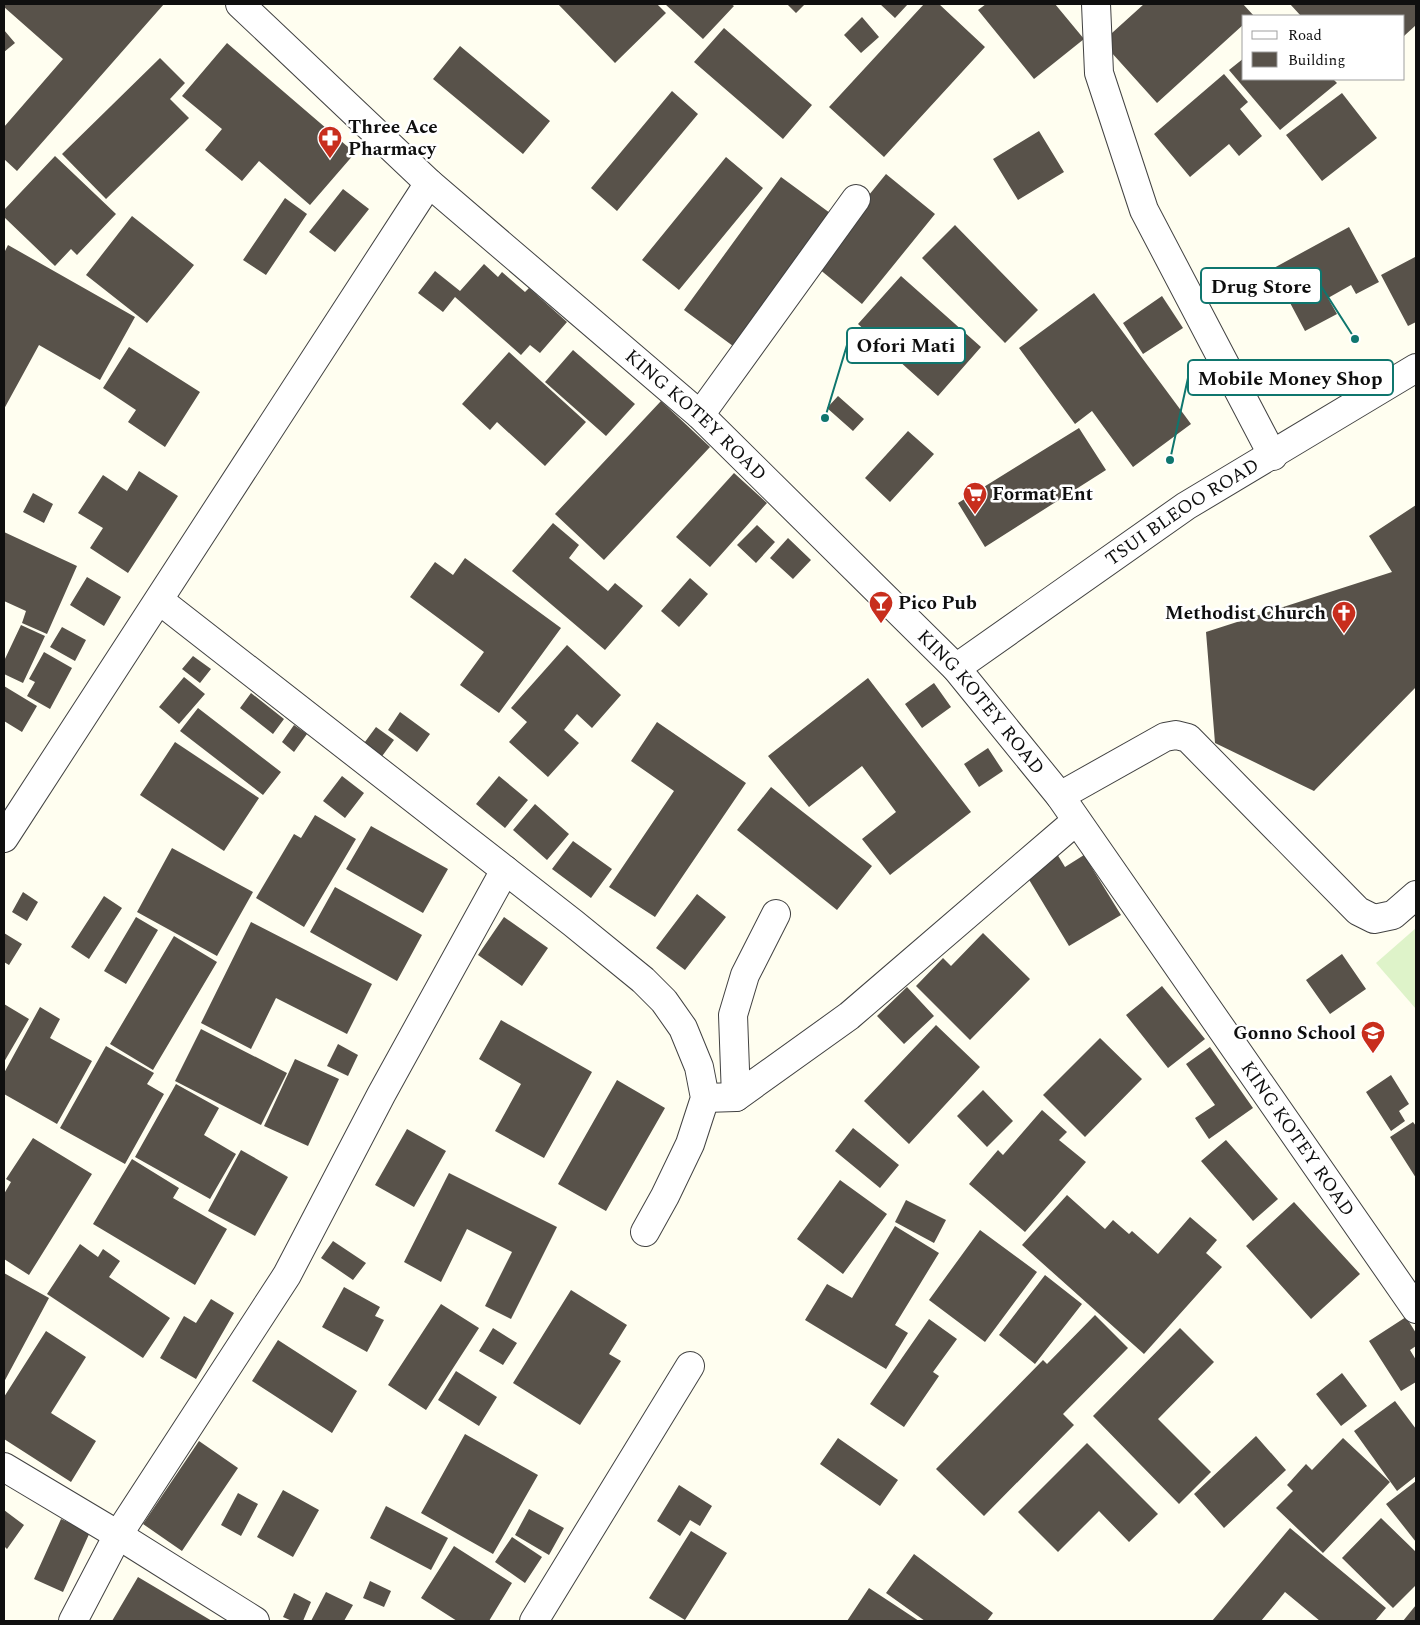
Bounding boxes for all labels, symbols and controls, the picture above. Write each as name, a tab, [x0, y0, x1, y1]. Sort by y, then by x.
legend	[1242, 15, 1405, 80]
text: Road	[1288, 24, 1322, 47]
text: Building	[1288, 49, 1345, 72]
place label: Three Ace Pharmacy	[348, 113, 438, 164]
pharmacy icon: Three Ace Pharmacy	[317, 125, 343, 159]
callout: Drug Store	[1201, 268, 1321, 303]
text: Drug Store	[1211, 272, 1311, 302]
callout: Ofori Mati	[847, 328, 965, 363]
text: Ofori Mati	[857, 331, 955, 361]
street label: KING KOTEY ROAD	[618, 342, 773, 488]
callout: Mobile Money Shop	[1188, 360, 1393, 395]
text: Mobile Money Shop	[1198, 364, 1383, 394]
street label: TSUI BLEOO ROAD	[1099, 451, 1265, 573]
place label: Format Ent	[992, 480, 1093, 509]
supermarket icon: Format Ent	[962, 481, 988, 515]
place label: Pico Pub	[898, 589, 977, 618]
bar icon: Pico Pub	[868, 590, 894, 624]
place label: Methodist Church	[1165, 599, 1326, 628]
church icon: Methodist Church	[1331, 600, 1357, 634]
street label: KING KOTEY ROAD	[910, 623, 1052, 781]
place label: Gonno School	[1233, 1019, 1356, 1048]
school or university icon: Gonno School	[1360, 1020, 1386, 1054]
street label: KING KOTEY ROAD	[1234, 1055, 1362, 1222]

